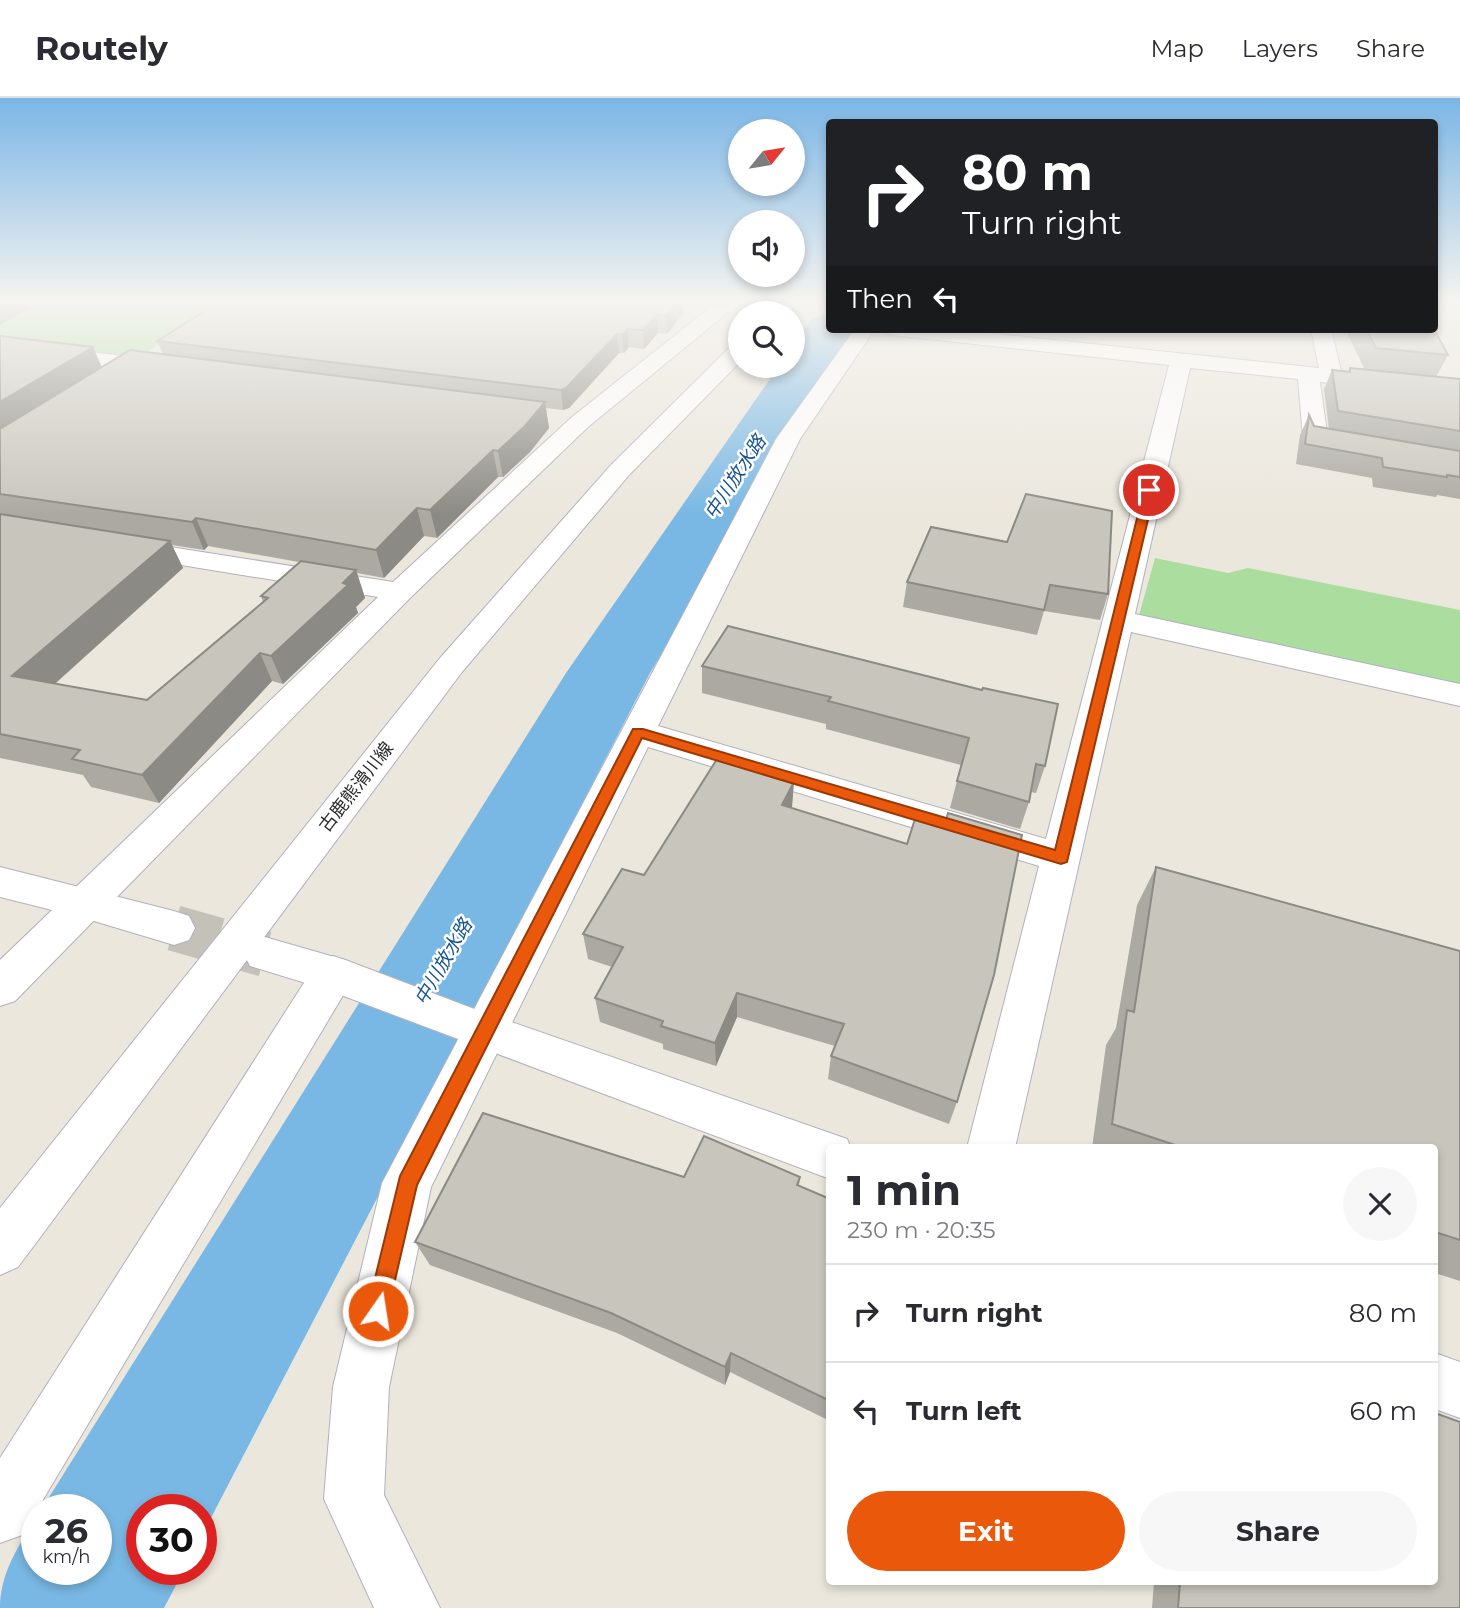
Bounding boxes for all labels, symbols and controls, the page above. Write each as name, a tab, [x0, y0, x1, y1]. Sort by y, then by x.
text: Routely	[35, 28, 168, 68]
text: Map	[1150, 34, 1204, 63]
text: Layers	[1242, 34, 1318, 63]
text: Share	[1356, 34, 1425, 63]
north arrow	[728, 119, 805, 196]
map controls	[728, 119, 805, 378]
text: 80 m	[962, 143, 1093, 202]
icon: right	[847, 147, 938, 238]
text: Turn right	[962, 203, 1122, 242]
button: sound	[728, 210, 805, 287]
icon: left	[927, 280, 965, 318]
text: Then	[847, 283, 913, 315]
button: search	[728, 301, 805, 378]
water label: 中川放水路	[699, 429, 772, 523]
pin	[1119, 460, 1179, 520]
icon: arrive	[1130, 471, 1168, 509]
street label: 古鹿熊滑川線	[314, 738, 398, 836]
water label: 中川放水路	[409, 913, 478, 1009]
text: 1 min	[847, 1164, 961, 1216]
button: close	[1343, 1167, 1417, 1241]
text: 230 m · 20:35	[847, 1216, 995, 1244]
position arrow	[341, 1274, 415, 1348]
icon: right	[847, 1294, 885, 1332]
text: Turn right	[906, 1297, 1042, 1329]
text: 80 m	[1349, 1297, 1417, 1329]
icon: left	[847, 1392, 885, 1430]
text: Turn left	[906, 1395, 1022, 1427]
text: 60 m	[1350, 1395, 1417, 1427]
button: Exit	[847, 1491, 1125, 1571]
button: Share	[1139, 1491, 1417, 1571]
speed limit sign: 30	[126, 1494, 217, 1585]
text: 26	[45, 1509, 88, 1552]
text: km/h	[42, 1546, 91, 1568]

